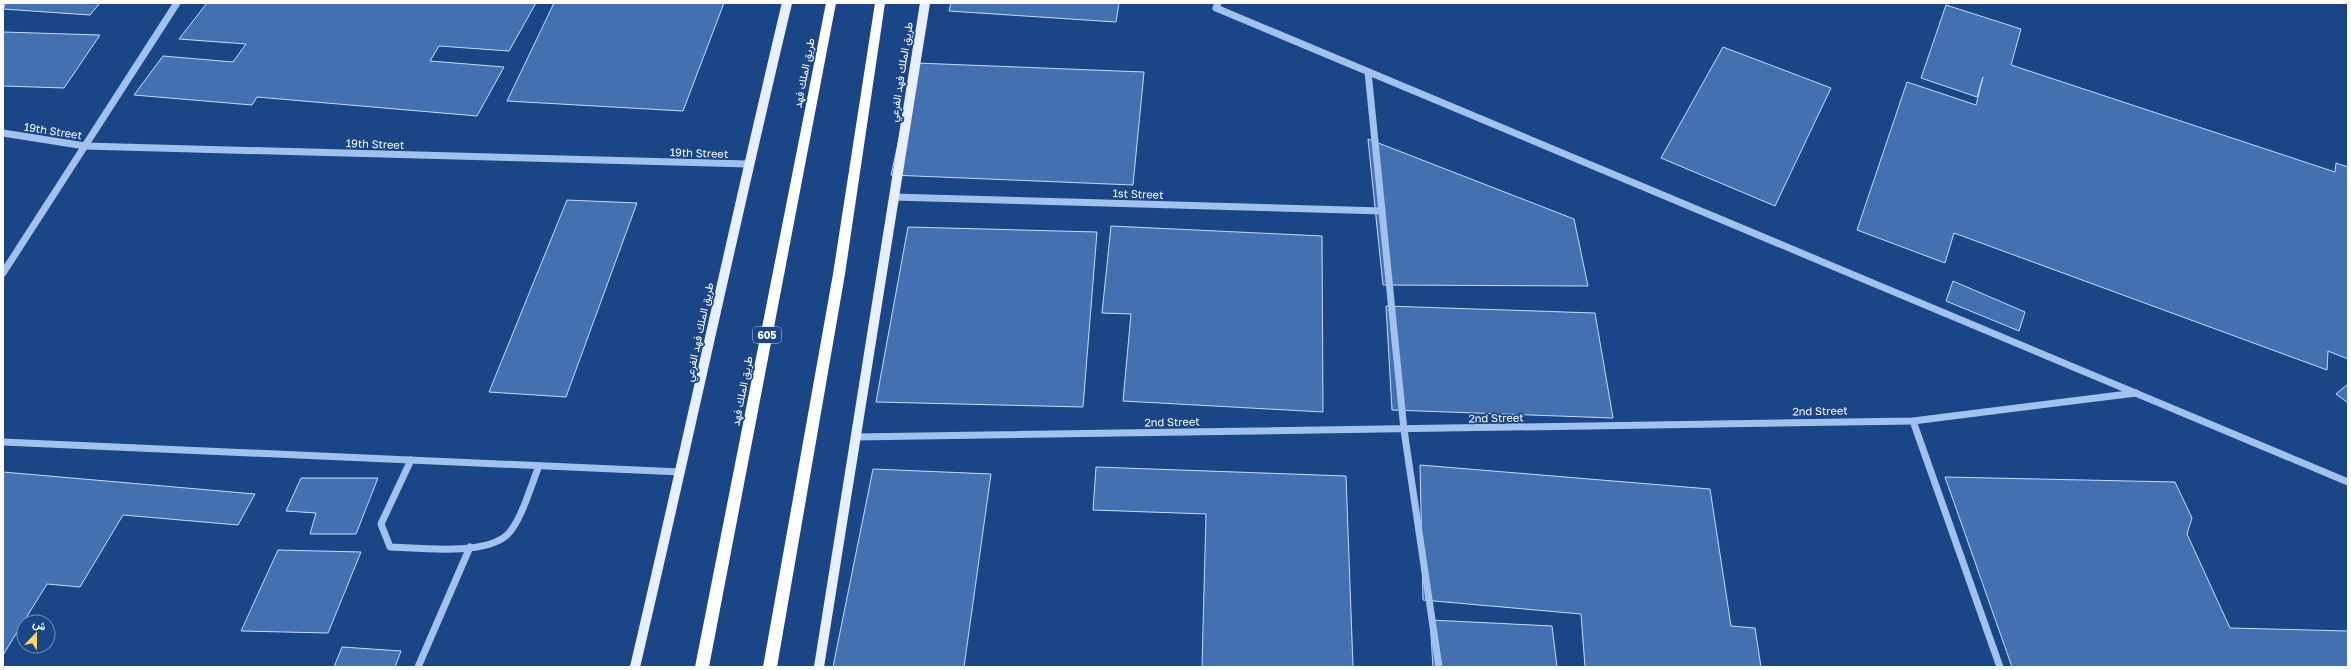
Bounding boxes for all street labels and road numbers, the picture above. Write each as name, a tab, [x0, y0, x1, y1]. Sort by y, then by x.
street label: طريق الملك فهد الفرعي	[886, 21, 919, 123]
street label: طريق الملك فهد	[790, 37, 818, 109]
street label: 19th Street	[23, 120, 83, 141]
street label: 19th Street	[346, 136, 404, 151]
street label: 19th Street	[670, 145, 728, 160]
street label: 1st Street	[1112, 186, 1164, 201]
street label: طريق الملك فهد الفرعي	[682, 281, 719, 383]
road number: 605	[753, 327, 781, 343]
street label: طريق الملك فهد	[728, 355, 756, 427]
street label: 2nd Street	[1792, 404, 1848, 417]
street label: 2nd Street	[1468, 411, 1524, 424]
street label: 2nd Street	[1144, 415, 1200, 428]

